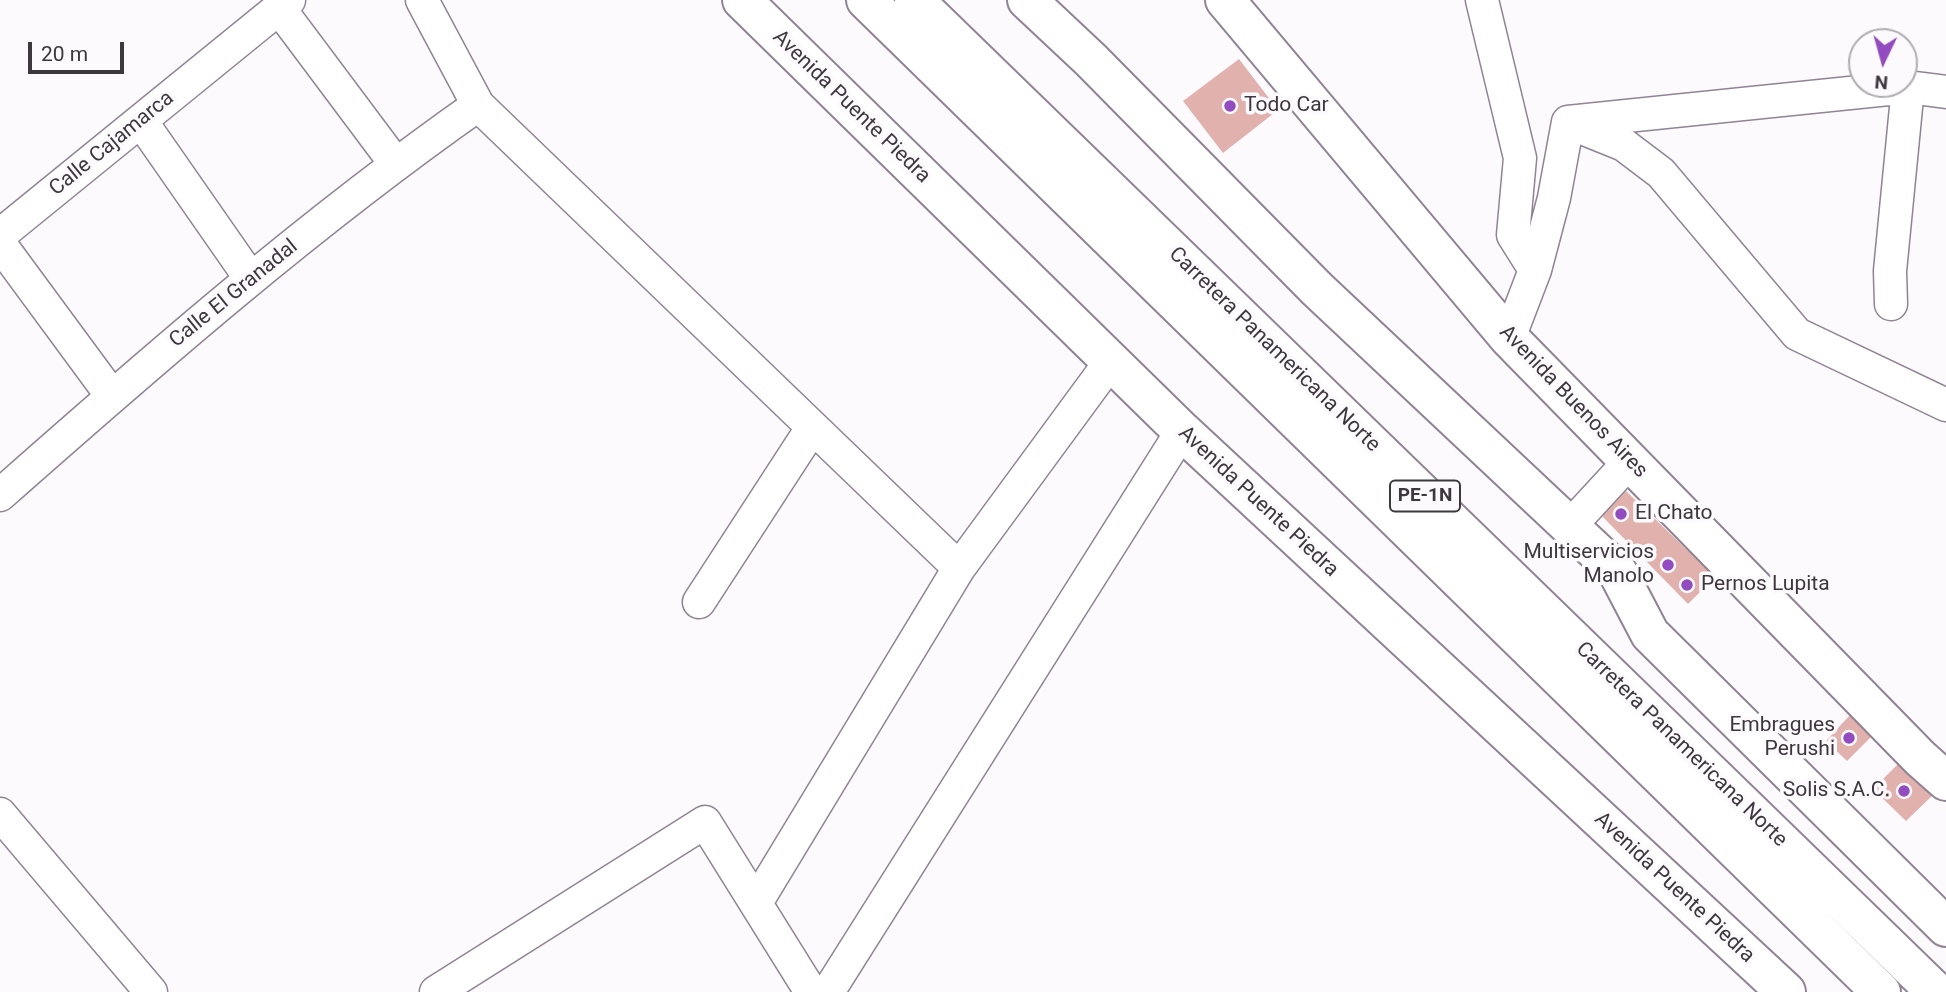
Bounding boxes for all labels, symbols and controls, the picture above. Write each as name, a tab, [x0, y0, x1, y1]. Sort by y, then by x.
street label: Avenida Puente Piedra	[767, 25, 935, 189]
scale bar	[32, 28, 128, 72]
north arrow	[1848, 28, 1918, 98]
text: 20 m	[41, 42, 88, 66]
text: N	[1874, 70, 1889, 94]
street label: Calle Cajamarca	[45, 86, 179, 202]
place label: Todo Car	[1244, 93, 1329, 119]
marker: Todo Car	[1222, 98, 1238, 114]
street label: Calle El Granadal	[165, 235, 303, 353]
street label: Carretera Panamericana Norte	[1163, 242, 1385, 458]
street label: Avenida Buenos Aires	[1494, 320, 1652, 484]
street label: Avenida Puente Piedra	[1173, 421, 1343, 583]
road number: PE-1N	[1390, 481, 1460, 512]
place label: El Chato	[1635, 501, 1713, 527]
marker: El Chato	[1613, 506, 1629, 522]
place label: Multiservicios Manolo	[1524, 540, 1654, 590]
marker: Multiservicios Manolo	[1660, 557, 1676, 573]
place label: Pernos Lupita	[1701, 572, 1830, 598]
marker: Pernos Lupita	[1679, 577, 1695, 593]
street label: Carretera Panamericana Norte	[1570, 637, 1792, 853]
place label: Embragues Perushi	[1729, 713, 1835, 763]
marker: Embragues Perushi	[1841, 730, 1857, 746]
place label: Solis S.A.C.	[1783, 778, 1890, 804]
marker: Solis S.A.C.	[1896, 783, 1912, 799]
street label: Avenida Puente Piedra	[1589, 807, 1759, 969]

